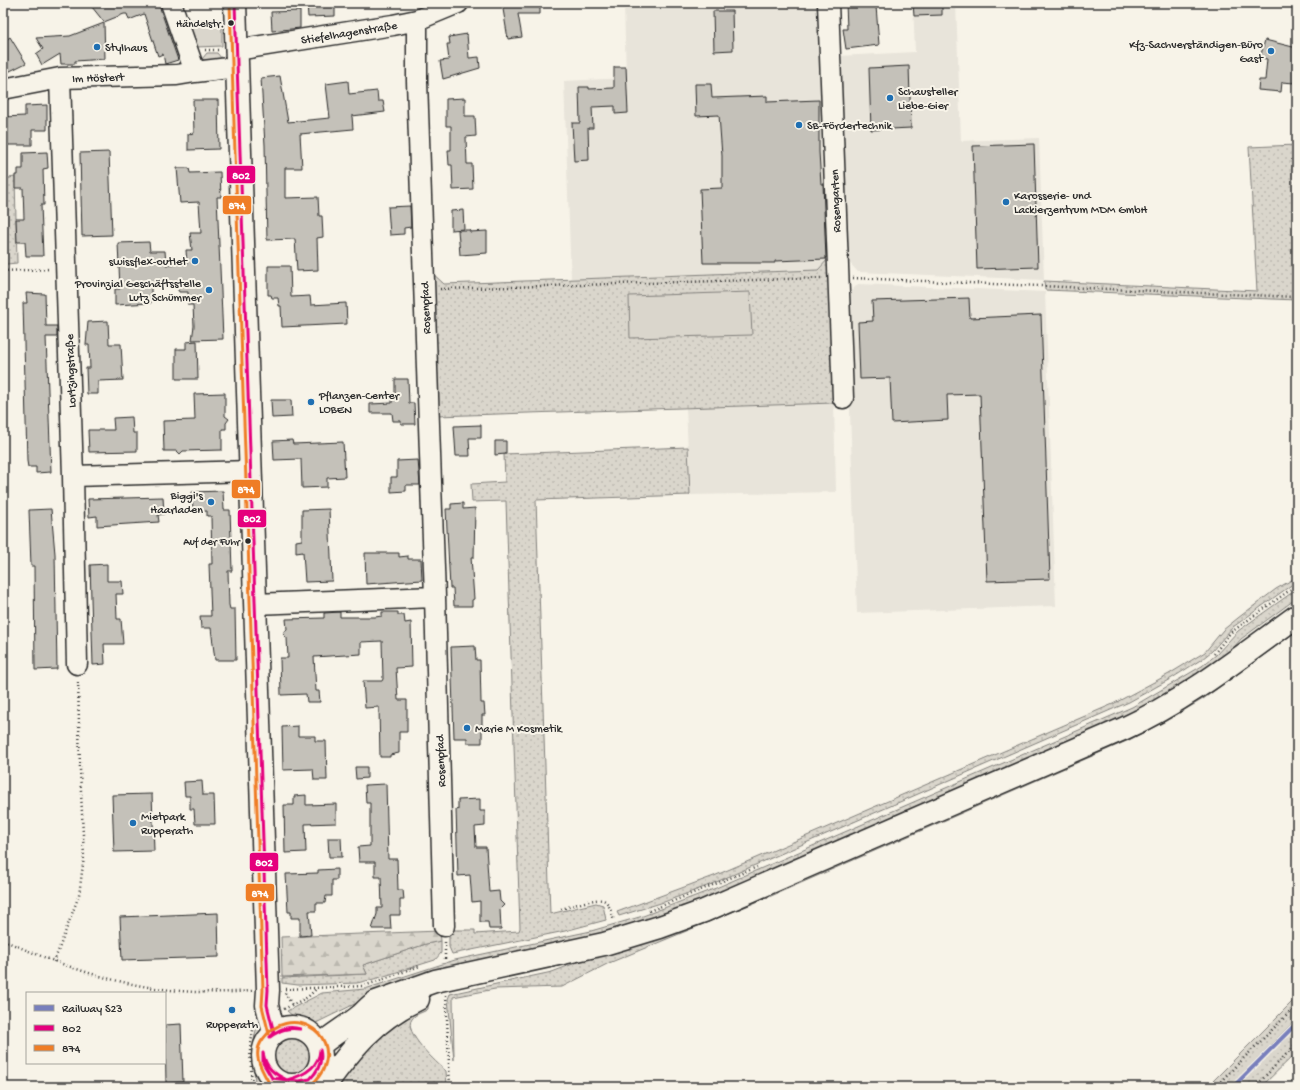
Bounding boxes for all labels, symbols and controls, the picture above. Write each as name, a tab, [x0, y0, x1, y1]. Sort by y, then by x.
marker: Händelstr.	[226, 18, 236, 28]
place label: Händelstr.	[176, 19, 224, 31]
street label: Stiefelhagenstraße	[300, 19, 399, 49]
place label: Kfz-Sachverständigen-Büro Gast	[1129, 39, 1264, 67]
marker: Stylhaus	[92, 42, 102, 52]
place label: Stylhaus	[105, 42, 148, 56]
marker: Kfz-Sachverständigen-Büro Gast	[1266, 46, 1276, 56]
street label: Im Höstert	[72, 71, 125, 87]
place label: Schausteller Liebe-Gier	[898, 86, 959, 114]
marker: Schausteller Liebe-Gier	[885, 93, 895, 103]
marker: SB-Fördertechnik	[794, 120, 804, 130]
place label: SB-Fördertechnik	[807, 120, 893, 134]
line badge: 802	[226, 165, 256, 184]
street label: Rosengarten	[829, 169, 845, 233]
text: 802	[232, 171, 250, 183]
place label: Karosserie- und Lackierzentrum MDM GmbH	[1014, 190, 1148, 218]
line badge: 874	[222, 195, 252, 215]
marker: Karosserie- und Lackierzentrum MDM GmbH	[1001, 197, 1011, 207]
text: 874	[229, 201, 246, 213]
place label: swissflex-outlet	[109, 256, 188, 270]
marker: swissflex-outlet	[190, 256, 200, 266]
place label: Provinzial Geschäftsstelle Lutz Schümmer	[74, 278, 203, 306]
street label: Rosenpfad	[419, 281, 435, 334]
marker: Provinzial Geschäftsstelle Lutz Schümmer	[204, 285, 214, 295]
street label: Lortzingstraße	[64, 333, 80, 408]
place label: Pflanzen-Center LOBEN	[318, 390, 401, 418]
marker: Pflanzen-Center LOBEN	[306, 397, 316, 407]
line badge: 874	[231, 479, 261, 499]
text: 874	[238, 485, 255, 497]
place label: Biggi's Haarladen	[150, 490, 204, 518]
marker: Biggi's Haarladen	[206, 497, 216, 507]
line badge: 802	[237, 509, 267, 528]
text: 802	[243, 514, 261, 526]
place label: Auf der Fuhr	[183, 536, 241, 549]
marker: Auf der Fuhr	[243, 536, 253, 546]
marker: Marie M Kosmetik	[462, 723, 472, 733]
place label: Marie M Kosmetik	[475, 723, 564, 737]
street label: Rosenpfad	[434, 734, 450, 787]
place label: Mietpark Rupperath	[141, 811, 194, 839]
marker: Mietpark Rupperath	[128, 818, 138, 828]
line badge: 802	[249, 852, 279, 872]
text: 802	[255, 858, 273, 870]
line badge: 874	[245, 883, 275, 902]
text: 874	[252, 889, 269, 901]
legend	[26, 992, 166, 1064]
text: Railway S23	[62, 1003, 123, 1017]
marker: Rupperath	[227, 1005, 237, 1015]
place label: Rupperath	[206, 1019, 259, 1033]
text: 802	[62, 1023, 81, 1037]
text: 874	[62, 1043, 81, 1057]

